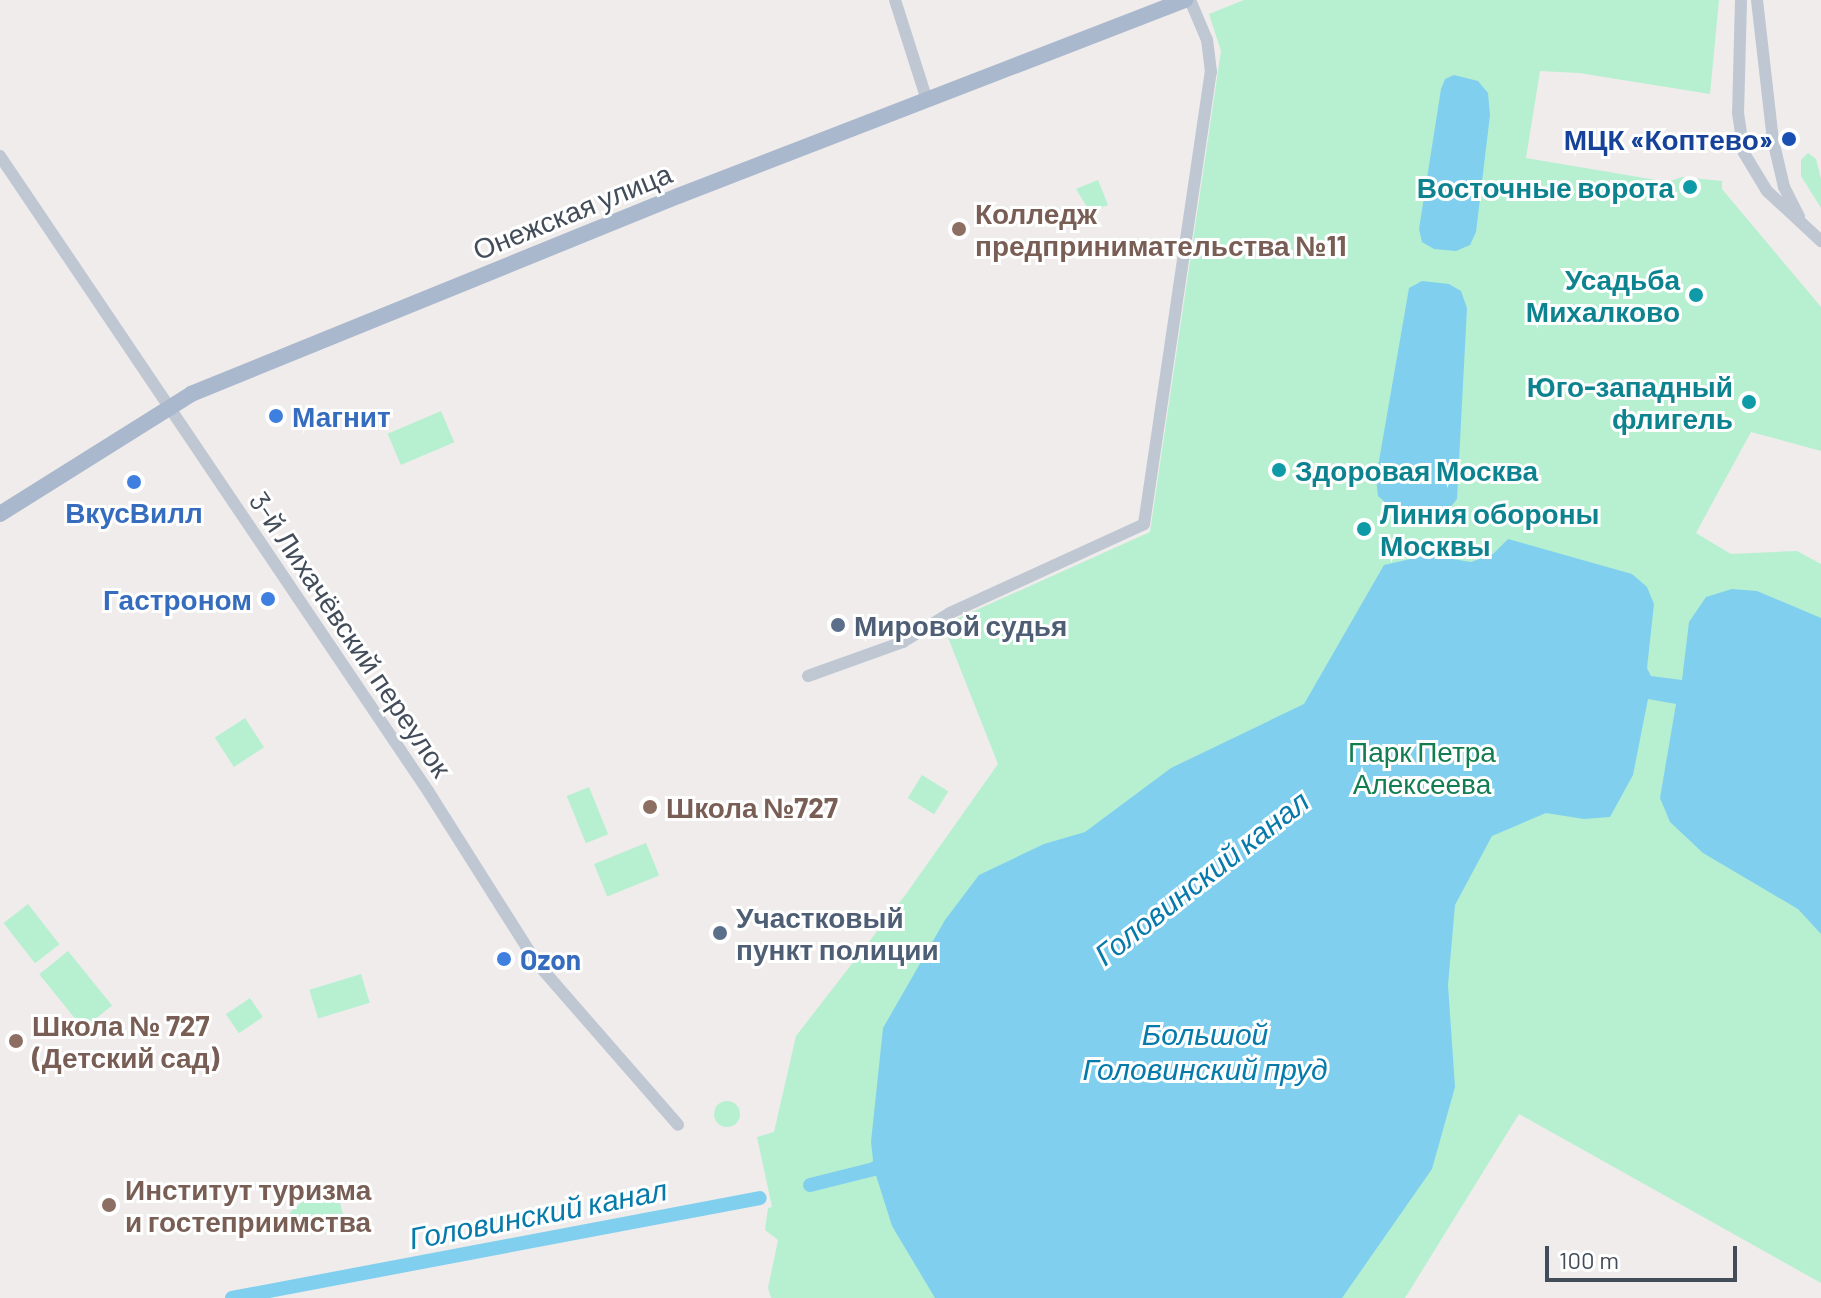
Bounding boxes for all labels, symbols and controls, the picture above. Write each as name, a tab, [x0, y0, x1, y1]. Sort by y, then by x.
place label: МЦК «Коптево»	[1564, 122, 1773, 156]
marker: МЦК «Коптево»	[1780, 130, 1798, 148]
street label: Онежская улица	[468, 156, 676, 266]
place label: Восточные ворота	[1417, 170, 1674, 204]
marker: Восточные ворота	[1681, 178, 1699, 196]
place label: Колледж предпринимательства №11	[975, 196, 1346, 262]
marker: Колледж предпринимательства №11	[950, 220, 968, 238]
place label: Усадьба Михалково	[1526, 262, 1680, 328]
marker: Усадьба Михалково	[1687, 286, 1705, 304]
place label: Юго-западный флигель	[1527, 369, 1733, 435]
marker: Юго-западный флигель	[1740, 393, 1758, 411]
place label: Магнит	[292, 399, 391, 433]
marker: Магнит	[267, 407, 285, 425]
place label: Здоровая Москва	[1295, 453, 1538, 487]
marker: Здоровая Москва	[1270, 461, 1288, 479]
marker: ВкусВилл	[125, 473, 143, 491]
street label: 3-й Лихачёвский переулок	[243, 485, 459, 783]
place label: ВкусВилл	[65, 495, 203, 529]
place label: Линия обороны Москвы	[1380, 496, 1599, 562]
marker: Линия обороны Москвы	[1355, 520, 1373, 538]
place label: Гастроном	[103, 582, 252, 616]
marker: Гастроном	[259, 590, 277, 608]
place label: Мировой судья	[854, 608, 1067, 642]
marker: Мировой судья	[829, 616, 847, 634]
park label: Парк Петра Алексеева	[1348, 734, 1496, 800]
water label: Головинский канал	[1087, 782, 1315, 972]
place label: Школа №727	[666, 790, 838, 824]
marker: Школа №727	[641, 798, 659, 816]
place label: Участковый пункт полиции	[736, 900, 939, 966]
marker: Участковый пункт полиции	[711, 924, 729, 942]
place label: Ozon	[520, 942, 581, 976]
marker: Ozon	[495, 950, 513, 968]
place label: Школа № 727 (Детский сад)	[32, 1008, 219, 1074]
water label: Большой Головинский пруд	[1082, 1015, 1328, 1086]
marker: Школа № 727 (Детский сад)	[7, 1032, 25, 1050]
water label: Головинский канал	[406, 1170, 670, 1256]
place label: Институт туризма и гостеприимства	[125, 1172, 371, 1238]
marker: Институт туризма и гостеприимства	[100, 1196, 118, 1214]
scale bar	[1549, 1230, 1741, 1280]
text: 100 m	[1559, 1245, 1619, 1274]

